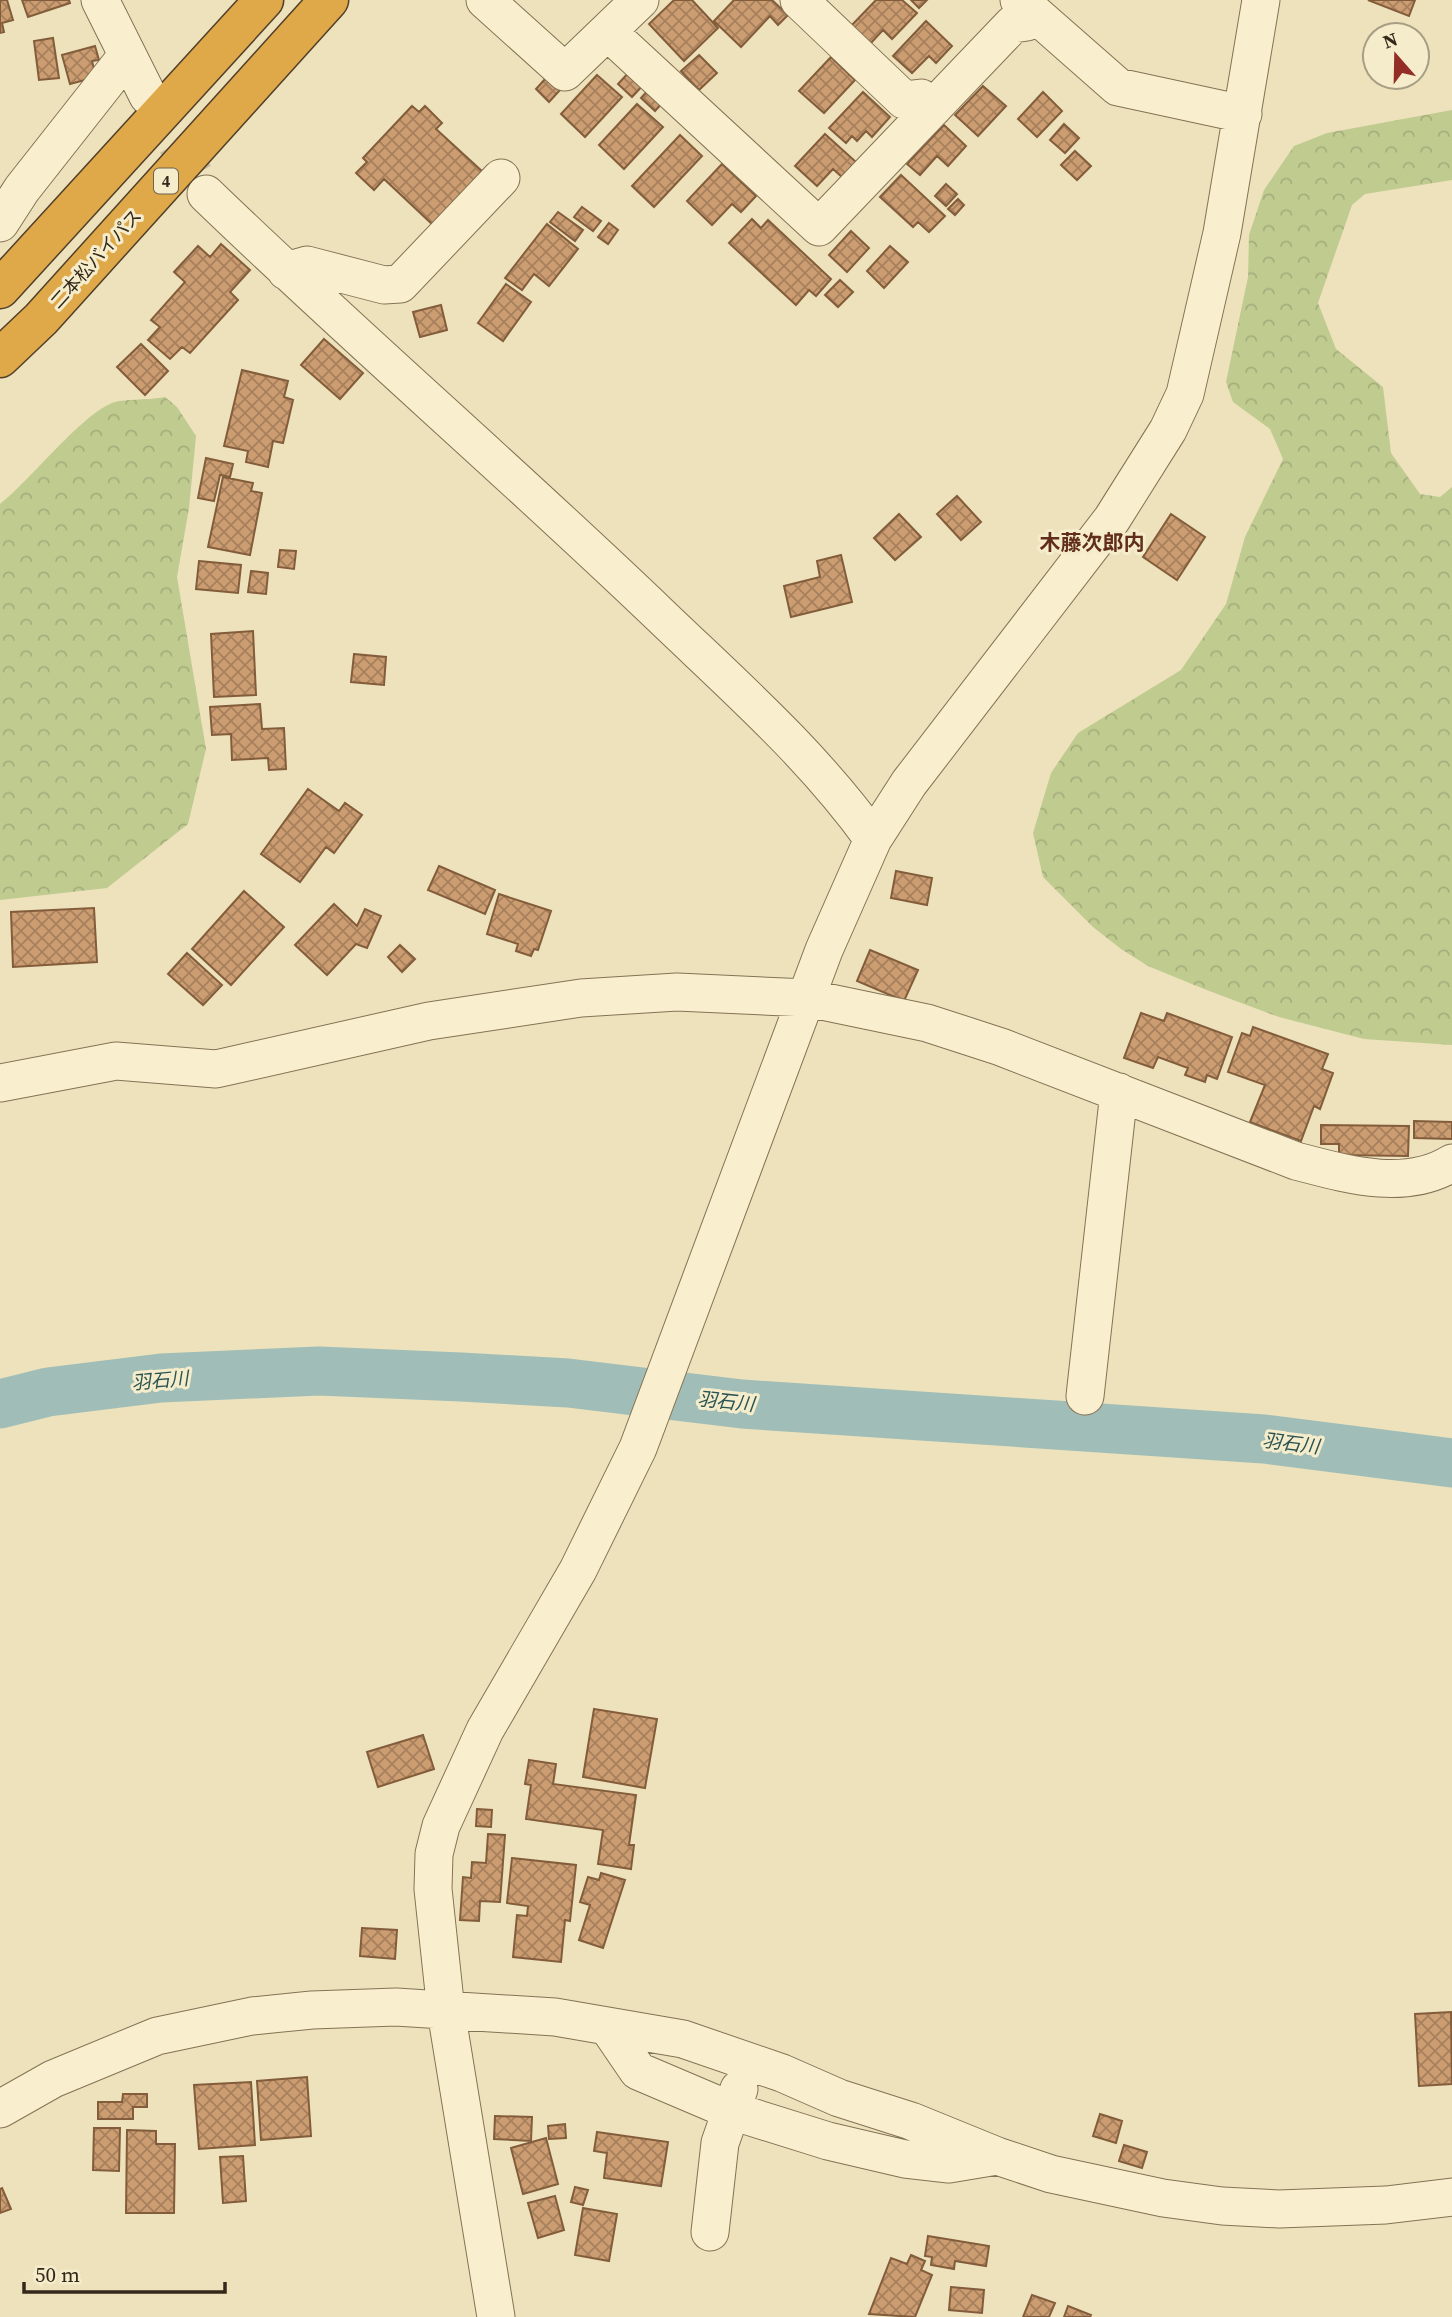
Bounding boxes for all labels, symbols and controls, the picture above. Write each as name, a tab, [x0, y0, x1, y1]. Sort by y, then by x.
north arrow	[1361, 21, 1431, 91]
text: N	[1379, 25, 1401, 55]
road number: 4	[154, 168, 178, 194]
street label: 二本松バイパス	[44, 204, 147, 314]
district label: 木藤次郎内	[1040, 528, 1145, 557]
water label: 羽石川	[130, 1364, 192, 1395]
water label: 羽石川	[696, 1385, 758, 1417]
water label: 羽石川	[1261, 1427, 1323, 1460]
scale bar	[24, 2250, 226, 2294]
text: 50 m	[35, 2260, 80, 2289]

